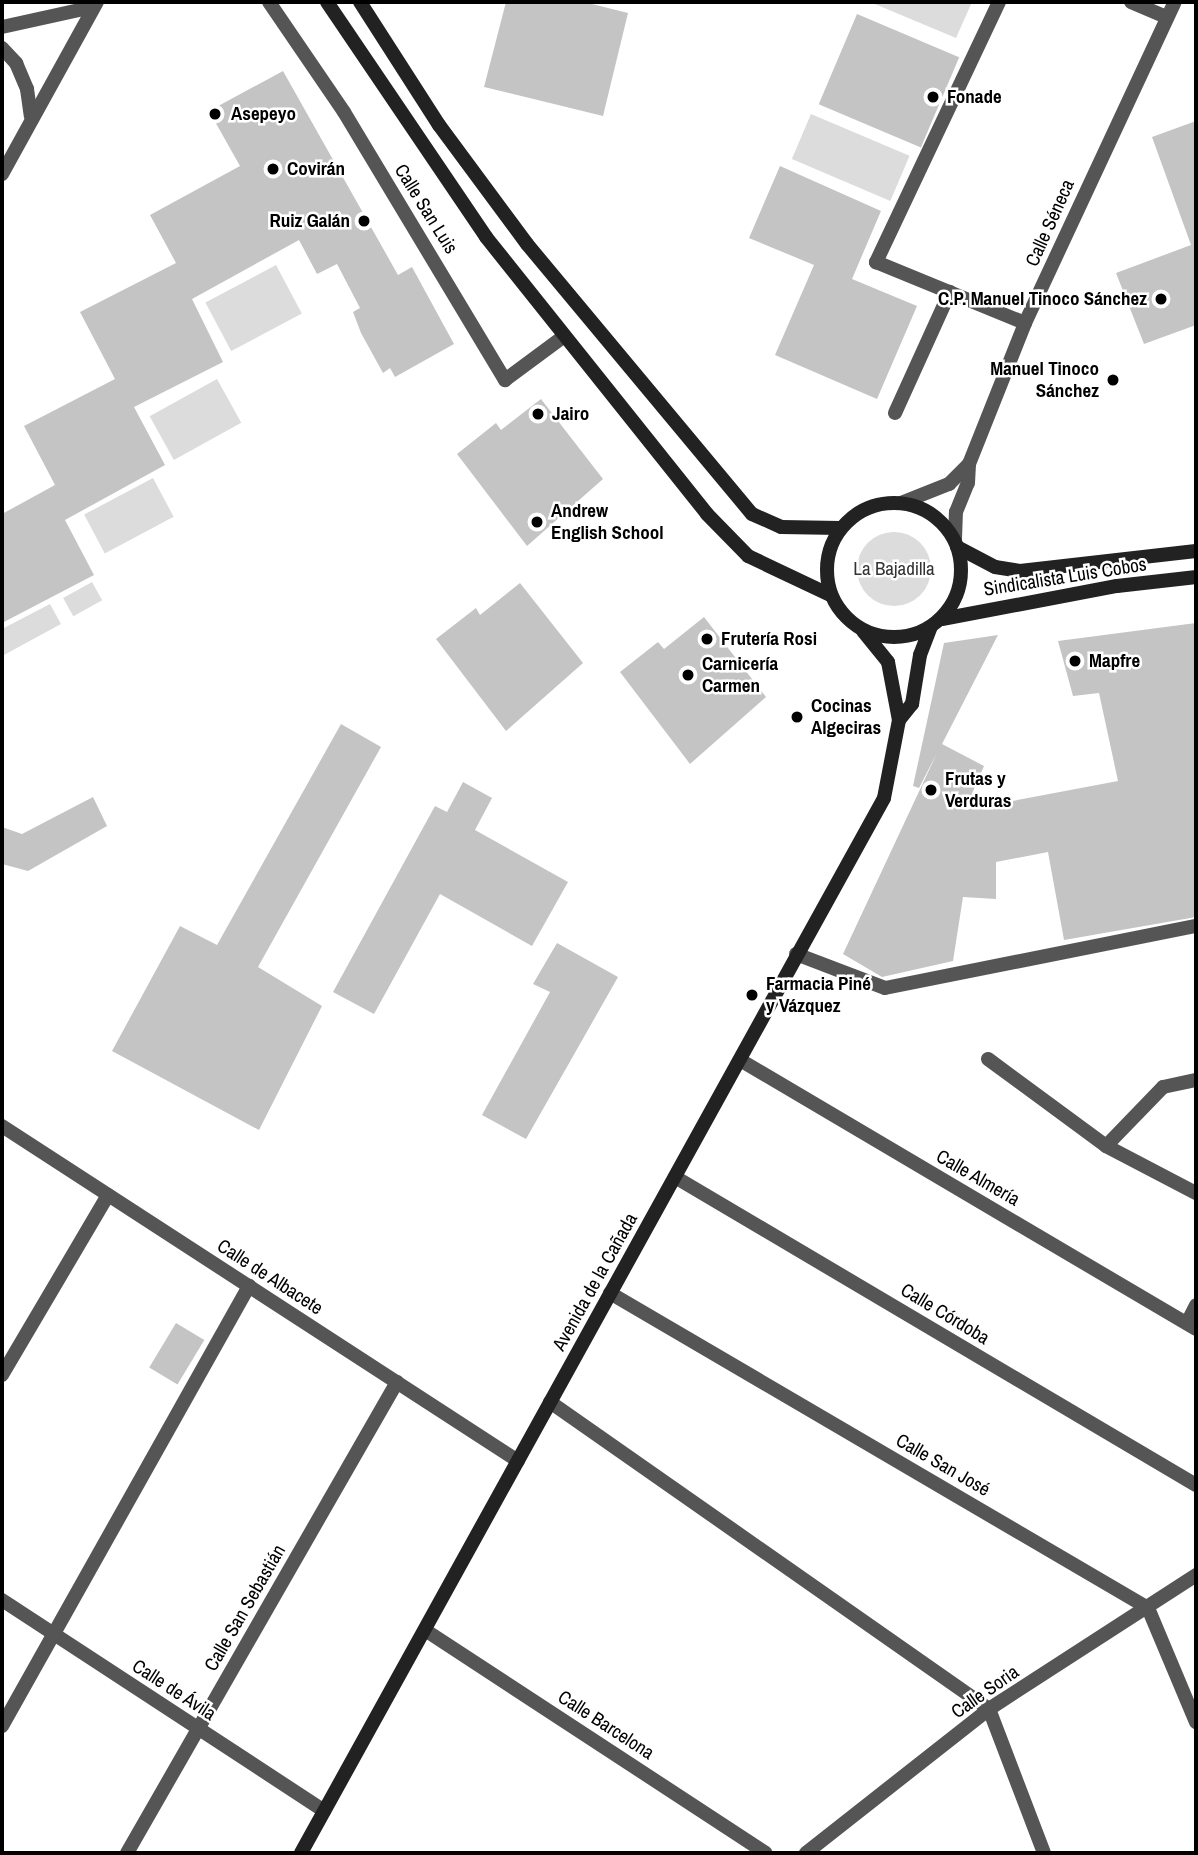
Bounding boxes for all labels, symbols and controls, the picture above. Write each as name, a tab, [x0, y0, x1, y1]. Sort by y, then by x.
place label: Fonade	[947, 86, 1002, 108]
marker: Fonade	[925, 89, 941, 105]
place label: Asepeyo	[231, 103, 296, 125]
marker: Asepeyo	[205, 104, 225, 124]
place label: Covirán	[287, 158, 345, 180]
street label: Calle San Luis	[389, 160, 463, 258]
marker: Covirán	[265, 161, 281, 177]
street label: Calle Séneca	[1021, 176, 1079, 270]
place label: Ruiz Galán	[269, 210, 350, 232]
marker: Ruiz Galán	[356, 213, 372, 229]
place label: C.P. Manuel Tinoco Sánchez	[938, 288, 1147, 310]
marker: C.P. Manuel Tinoco Sánchez	[1153, 291, 1169, 307]
place label: Manuel Tinoco Sánchez	[990, 358, 1099, 402]
marker: Manuel Tinoco Sánchez	[1105, 372, 1121, 388]
place label: Jairo	[552, 403, 589, 425]
marker: Jairo	[530, 406, 546, 422]
place label: Andrew English School	[551, 500, 664, 544]
marker: Andrew English School	[529, 514, 545, 530]
street label: Sindicalista Luis Cobos	[982, 553, 1148, 601]
park label: La Bajadilla	[853, 558, 935, 580]
place label: Frutería Rosi	[721, 628, 817, 650]
marker: Frutería Rosi	[699, 631, 715, 647]
place label: Mapfre	[1089, 650, 1140, 672]
place label: Carnicería Carmen	[702, 653, 778, 697]
marker: Mapfre	[1067, 653, 1083, 669]
marker: Carnicería Carmen	[680, 667, 696, 683]
place label: Cocinas Algeciras	[811, 695, 881, 739]
marker: Cocinas Algeciras	[789, 709, 805, 725]
place label: Frutas y Verduras	[945, 768, 1011, 812]
marker: Frutas y Verduras	[923, 782, 939, 798]
place label: Farmacia Piné y Vázquez	[766, 973, 871, 1017]
marker: Farmacia Piné y Vázquez	[744, 987, 760, 1003]
street label: Calle Almería	[932, 1145, 1024, 1211]
street label: Avenida de la Cañada	[548, 1209, 642, 1355]
street label: Calle de Albacete	[213, 1234, 327, 1320]
street label: Calle Córdoba	[896, 1279, 994, 1349]
street label: Calle San José	[892, 1429, 994, 1501]
street label: Calle San Sebastián	[200, 1541, 290, 1675]
street label: Calle de Ávila	[128, 1654, 220, 1726]
street label: Calle Soria	[947, 1661, 1023, 1723]
street label: Calle Barcelona	[554, 1685, 658, 1765]

